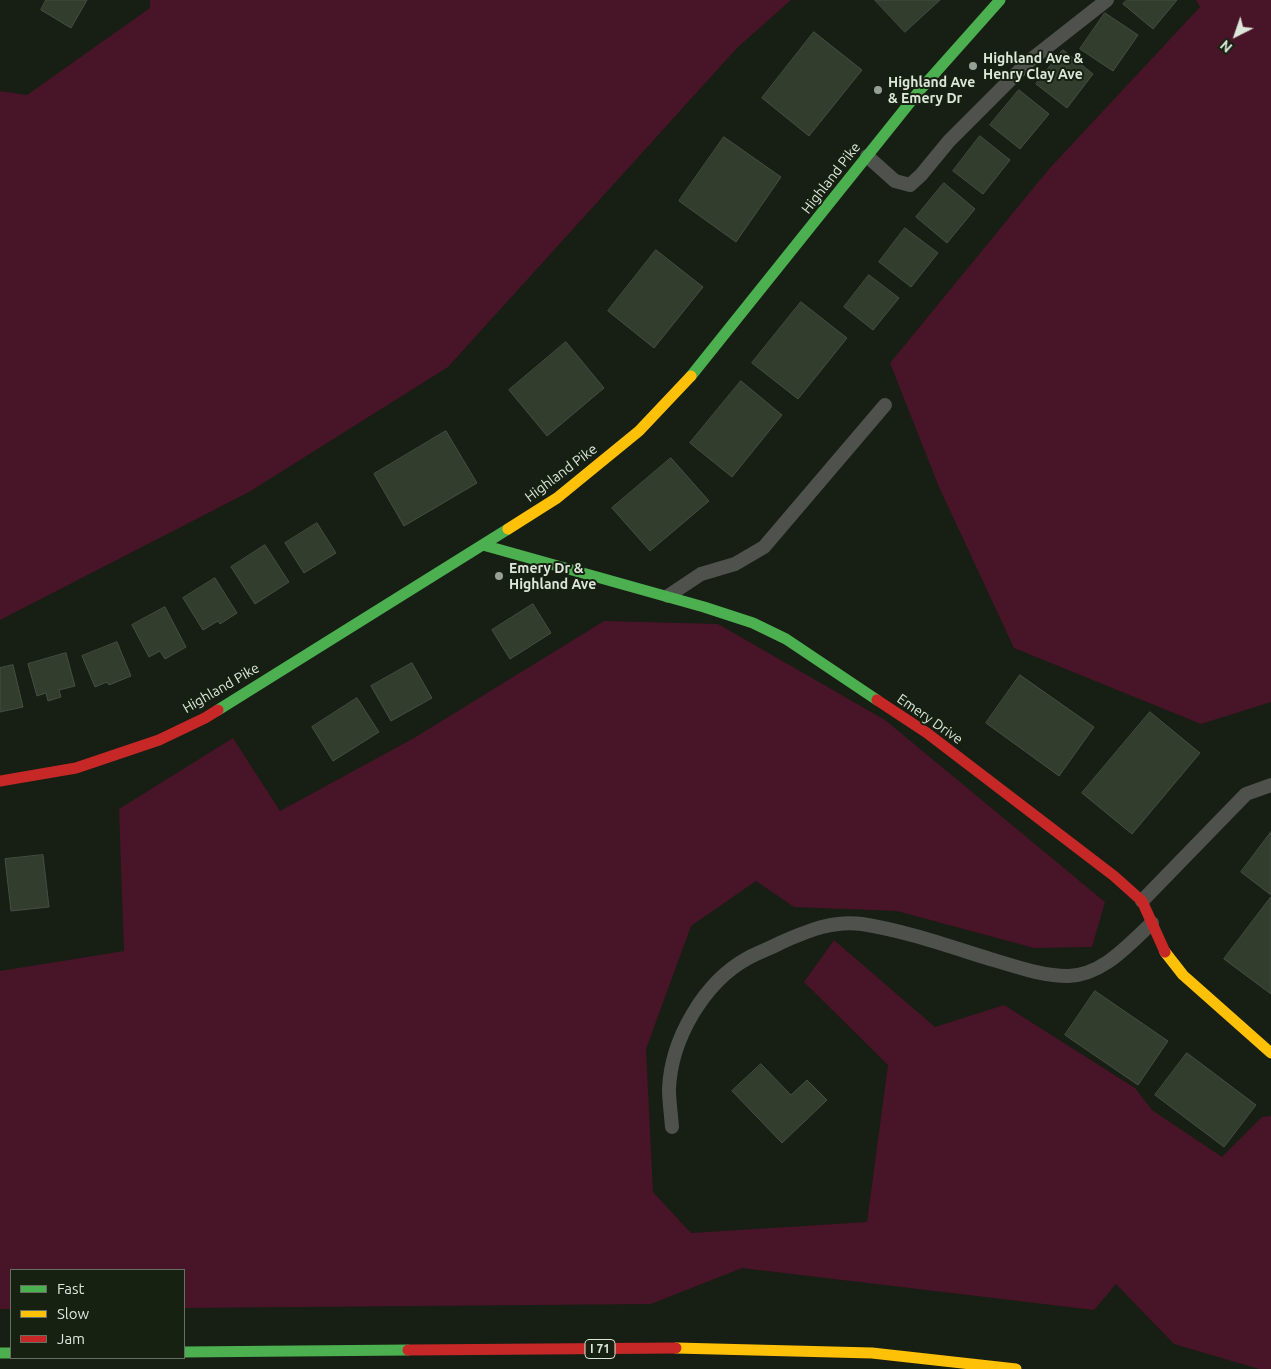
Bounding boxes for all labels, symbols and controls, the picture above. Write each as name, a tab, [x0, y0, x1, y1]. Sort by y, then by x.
north arrow	[1211, 10, 1261, 60]
text: N	[1217, 37, 1235, 56]
place label: Highland Ave & Henry Clay Ave	[983, 50, 1083, 82]
marker: Highland Ave & Henry Clay Ave	[967, 60, 979, 72]
place label: Highland Ave & Emery Dr	[888, 74, 975, 106]
marker: Highland Ave & Emery Dr	[872, 84, 884, 96]
street label: Highland Pike	[798, 139, 864, 217]
street label: Highland Pike	[522, 440, 600, 506]
place label: Emery Dr & Highland Ave	[509, 560, 596, 592]
marker: Emery Dr & Highland Ave	[493, 570, 505, 582]
street label: Highland Pike	[180, 659, 262, 717]
street label: Emery Drive	[894, 690, 966, 748]
legend	[10, 1269, 185, 1359]
text: Fast	[57, 1280, 84, 1297]
text: Slow	[57, 1305, 89, 1322]
text: Jam	[57, 1330, 85, 1347]
road number: I 71	[585, 1340, 615, 1358]

